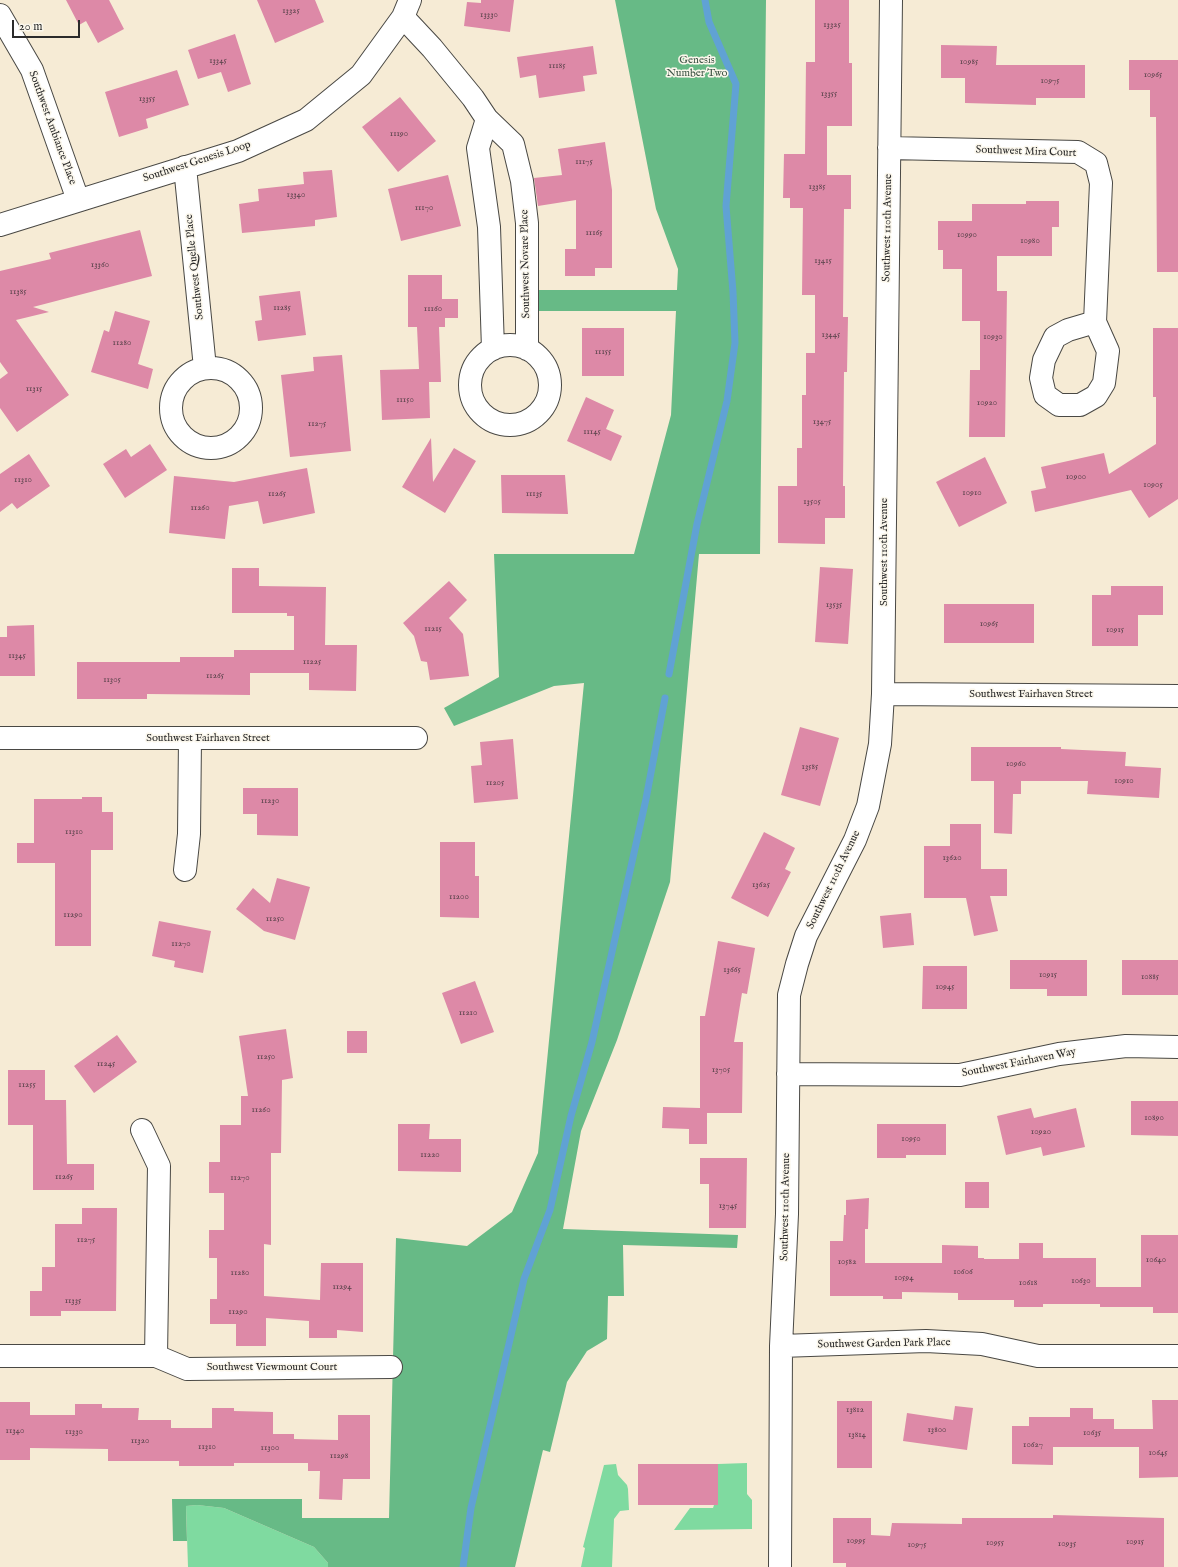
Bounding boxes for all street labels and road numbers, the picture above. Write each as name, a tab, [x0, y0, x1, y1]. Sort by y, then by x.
street label: Southwest Ambiance Place	[25, 69, 79, 187]
street label: Southwest Genesis Loop	[141, 138, 253, 186]
street label: Southwest Mira Court	[975, 144, 1077, 160]
street label: Southwest 110th Avenue	[880, 174, 896, 282]
street label: Southwest Novare Place	[518, 209, 534, 319]
street label: Southwest Quelle Place	[183, 214, 207, 320]
street label: Southwest 110th Avenue	[878, 498, 892, 606]
street label: Southwest Fairhaven Street	[969, 688, 1093, 702]
street label: Southwest Fairhaven Street	[146, 732, 270, 746]
street label: Southwest 110th Avenue	[804, 829, 864, 931]
street label: Southwest Fairhaven Way	[961, 1045, 1077, 1081]
street label: Southwest 110th Avenue	[778, 1153, 794, 1261]
street label: Southwest Garden Park Place	[817, 1336, 951, 1352]
street label: Southwest Viewmount Court	[207, 1361, 337, 1375]

